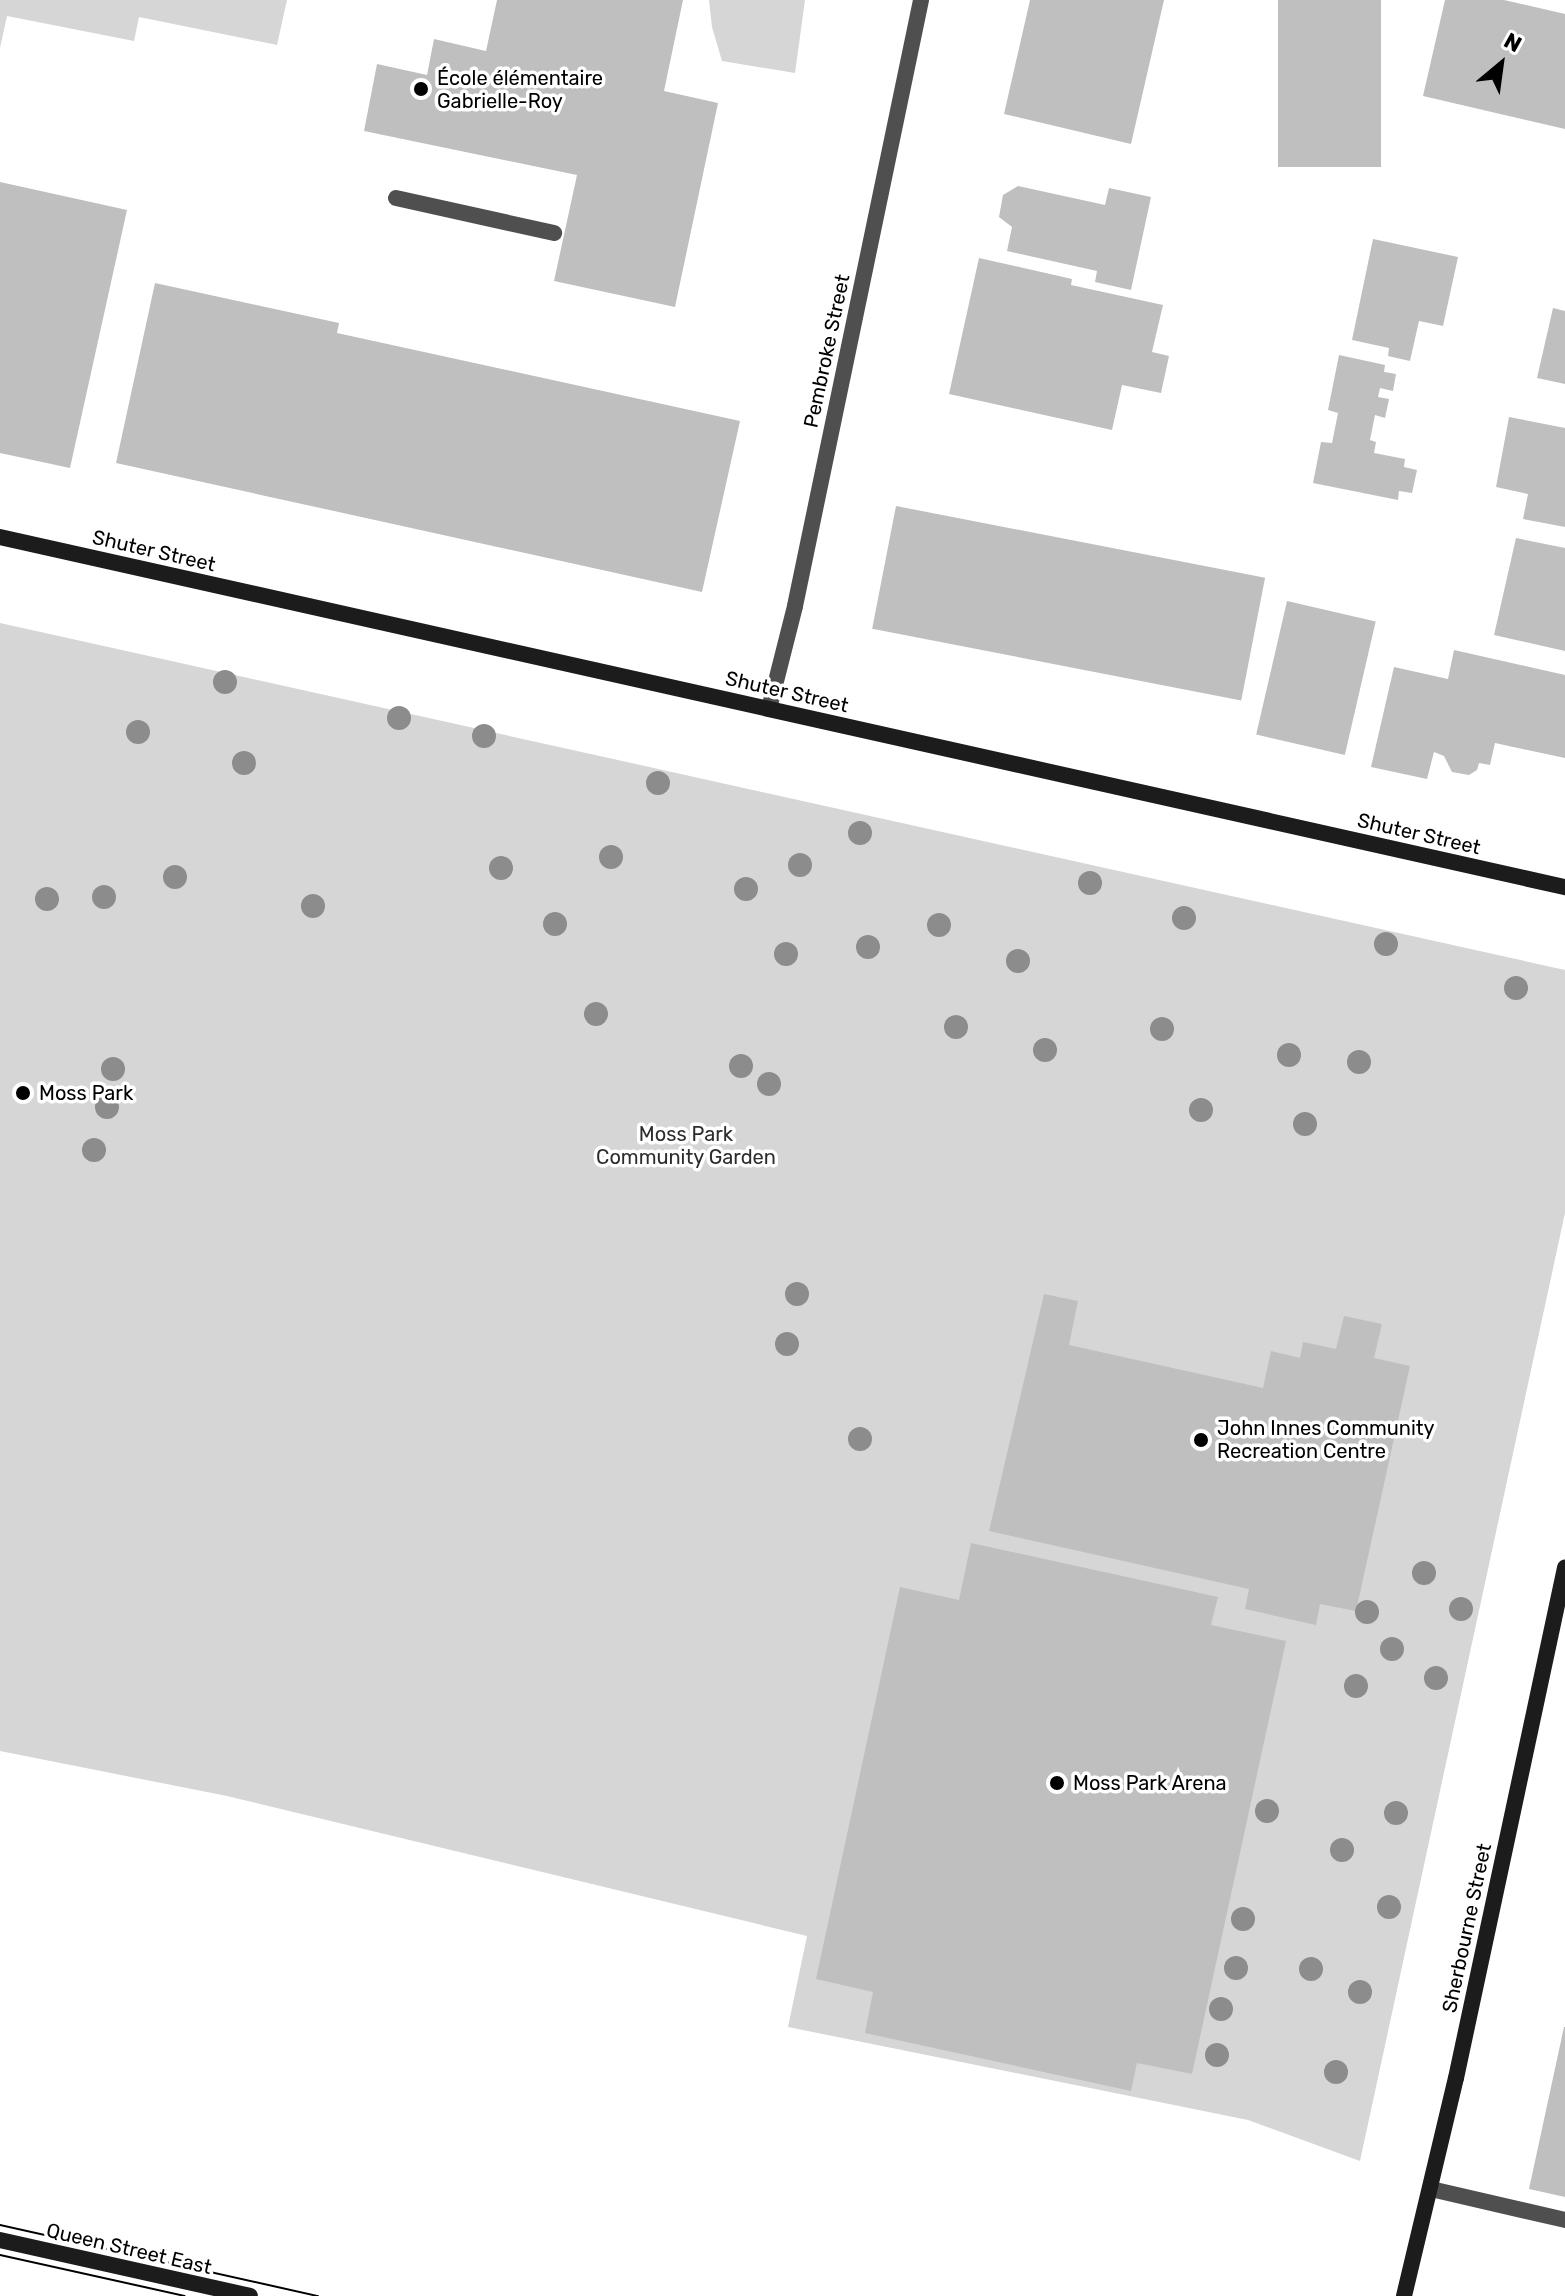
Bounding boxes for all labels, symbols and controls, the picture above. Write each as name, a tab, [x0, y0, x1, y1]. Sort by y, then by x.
north arrow	[1461, 24, 1541, 104]
text: N	[1499, 27, 1526, 58]
place label: École élémentaire Gabrielle-Roy	[437, 66, 603, 113]
marker: École élémentaire Gabrielle-Roy	[412, 80, 430, 98]
street label: Pembroke Street	[799, 272, 855, 430]
street label: Shuter Street	[90, 525, 218, 577]
street label: Shuter Street	[723, 666, 851, 718]
street label: Shuter Street	[1355, 808, 1483, 860]
place label: Moss Park	[39, 1081, 133, 1105]
marker: Moss Park	[14, 1084, 32, 1102]
park label: Moss Park Community Garden	[596, 1123, 776, 1170]
place label: John Innes Community Recreation Centre	[1217, 1416, 1435, 1463]
marker: John Innes Community Recreation Centre	[1192, 1431, 1210, 1449]
place label: Moss Park Arena	[1073, 1771, 1227, 1795]
marker: Moss Park Arena	[1048, 1774, 1066, 1792]
street label: Sherbourne Street	[1437, 1841, 1497, 2015]
street label: Queen Street East	[44, 2218, 214, 2280]

